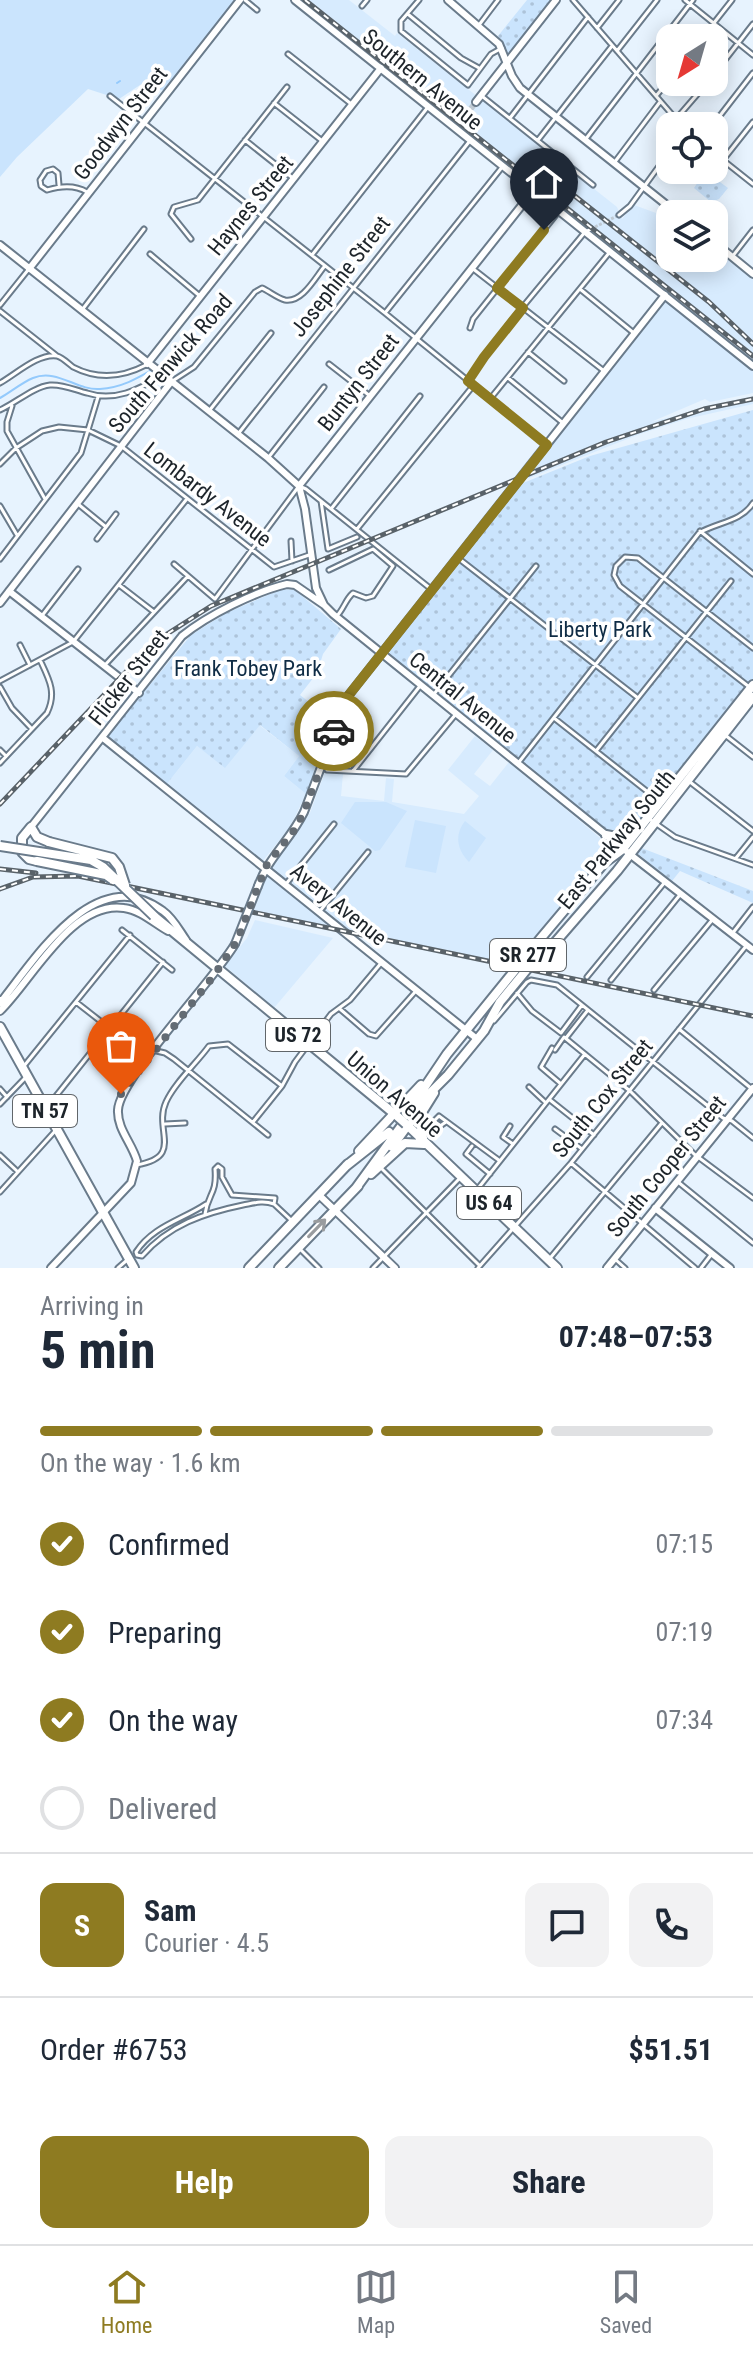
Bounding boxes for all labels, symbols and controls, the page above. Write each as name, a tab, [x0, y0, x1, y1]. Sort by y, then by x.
street label: Southern Avenue	[358, 24, 487, 135]
north arrow	[656, 24, 728, 96]
map controls	[656, 24, 728, 272]
street label: Goodwyn Street	[68, 62, 172, 185]
button: locate	[656, 112, 728, 184]
pin	[510, 148, 578, 230]
street label: Haynes Street	[203, 151, 298, 260]
icon: home	[522, 160, 566, 204]
button: layers	[656, 200, 728, 272]
street label: Josephine Street	[286, 211, 395, 342]
street label: South Fenwick Road	[103, 289, 237, 438]
street label: Buntyn Street	[313, 329, 404, 436]
street label: Lombardy Avenue	[139, 437, 276, 552]
park label: Liberty Park	[548, 617, 652, 642]
street label: Flicker Street	[83, 625, 173, 730]
street label: Central Avenue	[404, 647, 521, 748]
park label: Frank Tobey Park	[174, 656, 322, 681]
courier	[294, 691, 374, 771]
icon: car	[312, 709, 356, 753]
street label: East Parkway South	[553, 765, 680, 914]
street label: Avery Avenue	[286, 858, 392, 951]
road number: SR 277	[490, 939, 566, 971]
pin	[87, 1012, 155, 1094]
road number: US 72	[266, 1019, 330, 1051]
icon: bag	[99, 1024, 143, 1068]
street label: South Cox Street	[547, 1034, 658, 1162]
street label: Union Avenue	[342, 1046, 447, 1143]
street label: South Cooper Street	[602, 1091, 731, 1242]
road number: TN 57	[13, 1095, 77, 1127]
road number: US 64	[457, 1187, 521, 1219]
one-way arrow	[308, 1218, 327, 1238]
text: Arriving in	[40, 1291, 144, 1321]
text: 07:48–07:53	[559, 1319, 713, 1354]
text: 5 min	[40, 1320, 156, 1381]
text: On the way · 1.6 km	[40, 1448, 241, 1478]
icon: check	[40, 1522, 84, 1566]
text: Confirmed	[108, 1527, 230, 1562]
text: 07:15	[656, 1529, 713, 1559]
icon: check	[40, 1610, 84, 1654]
text: Preparing	[108, 1615, 222, 1650]
text: 07:19	[656, 1617, 713, 1647]
icon: check	[40, 1698, 84, 1742]
text: On the way	[108, 1703, 238, 1738]
text: 07:34	[656, 1705, 713, 1735]
text: Delivered	[108, 1791, 217, 1826]
button: chat	[525, 1883, 609, 1967]
button: phone	[629, 1883, 713, 1967]
text: Sam	[144, 1893, 197, 1928]
text: S	[74, 1908, 90, 1943]
text: Courier · 4.5	[144, 1928, 269, 1958]
text: Order #6753	[40, 2032, 188, 2067]
text: $51.51	[628, 2032, 713, 2067]
button: Help	[40, 2136, 369, 2228]
button: Share	[385, 2136, 713, 2228]
tab: Home	[101, 2265, 152, 2338]
tab: Map	[354, 2265, 398, 2338]
tab: Saved	[600, 2265, 652, 2338]

